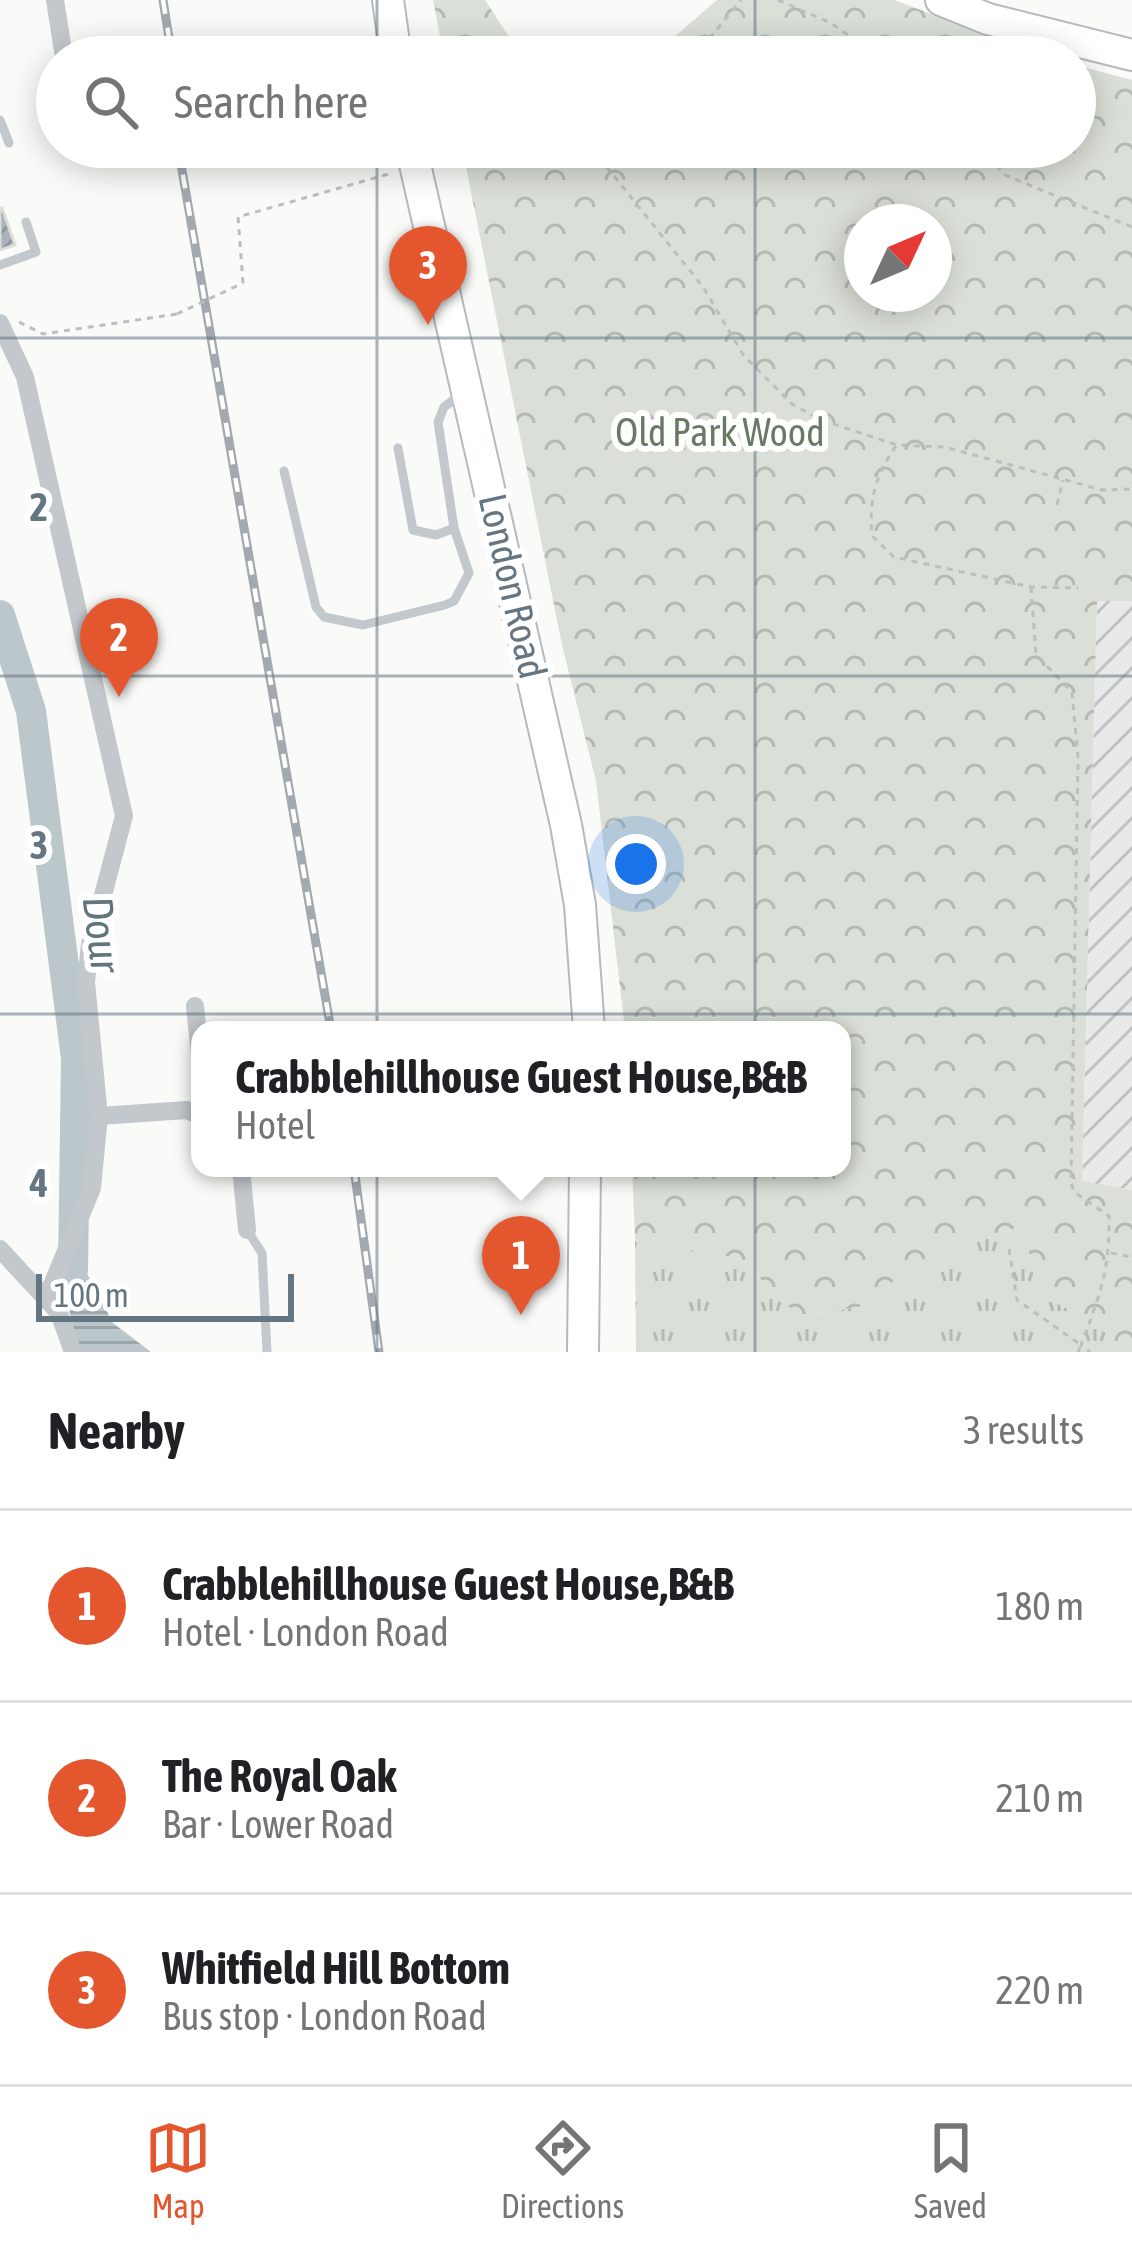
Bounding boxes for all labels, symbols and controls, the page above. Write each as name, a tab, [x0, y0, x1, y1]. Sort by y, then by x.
search box	[36, 36, 1096, 168]
icon: search	[78, 69, 144, 135]
text: Search here	[174, 76, 368, 128]
north arrow	[844, 204, 952, 312]
pin: 3	[389, 226, 467, 325]
park label: Old Park Wood	[615, 410, 825, 454]
text: 2	[30, 485, 48, 529]
street label: London Road	[470, 490, 556, 682]
pin: 2	[80, 598, 158, 697]
text: 3	[30, 823, 48, 867]
your location	[606, 834, 666, 894]
water label: Dour	[74, 893, 131, 976]
popup	[191, 1021, 851, 1177]
text: Crabblehillhouse Guest House,B&B	[235, 1051, 807, 1103]
text: Hotel	[235, 1103, 315, 1147]
text: 4	[29, 1161, 48, 1205]
pin: 1	[482, 1216, 560, 1315]
scale bar	[36, 1268, 294, 1321]
text: 100 m	[54, 1276, 129, 1314]
text: Nearby	[48, 1401, 185, 1460]
text: 3 results	[963, 1408, 1084, 1452]
text: Crabblehillhouse Guest House,B&B	[162, 1558, 734, 1610]
text: 1	[78, 1584, 96, 1628]
text: 180 m	[996, 1584, 1084, 1628]
text: Hotel · London Road	[162, 1610, 449, 1654]
text: The Royal Oak	[162, 1750, 397, 1802]
text: 2	[78, 1776, 96, 1820]
text: 210 m	[996, 1776, 1084, 1820]
text: Bar · Lower Road	[162, 1802, 394, 1846]
text: Whitfield Hill Bottom	[162, 1942, 510, 1994]
text: 3	[78, 1968, 96, 2012]
text: 220 m	[996, 1968, 1084, 2012]
text: Bus stop · London Road	[162, 1994, 487, 2038]
tab: Map	[145, 2115, 211, 2225]
tab: Directions	[501, 2115, 624, 2225]
tab: Saved	[914, 2115, 987, 2225]

